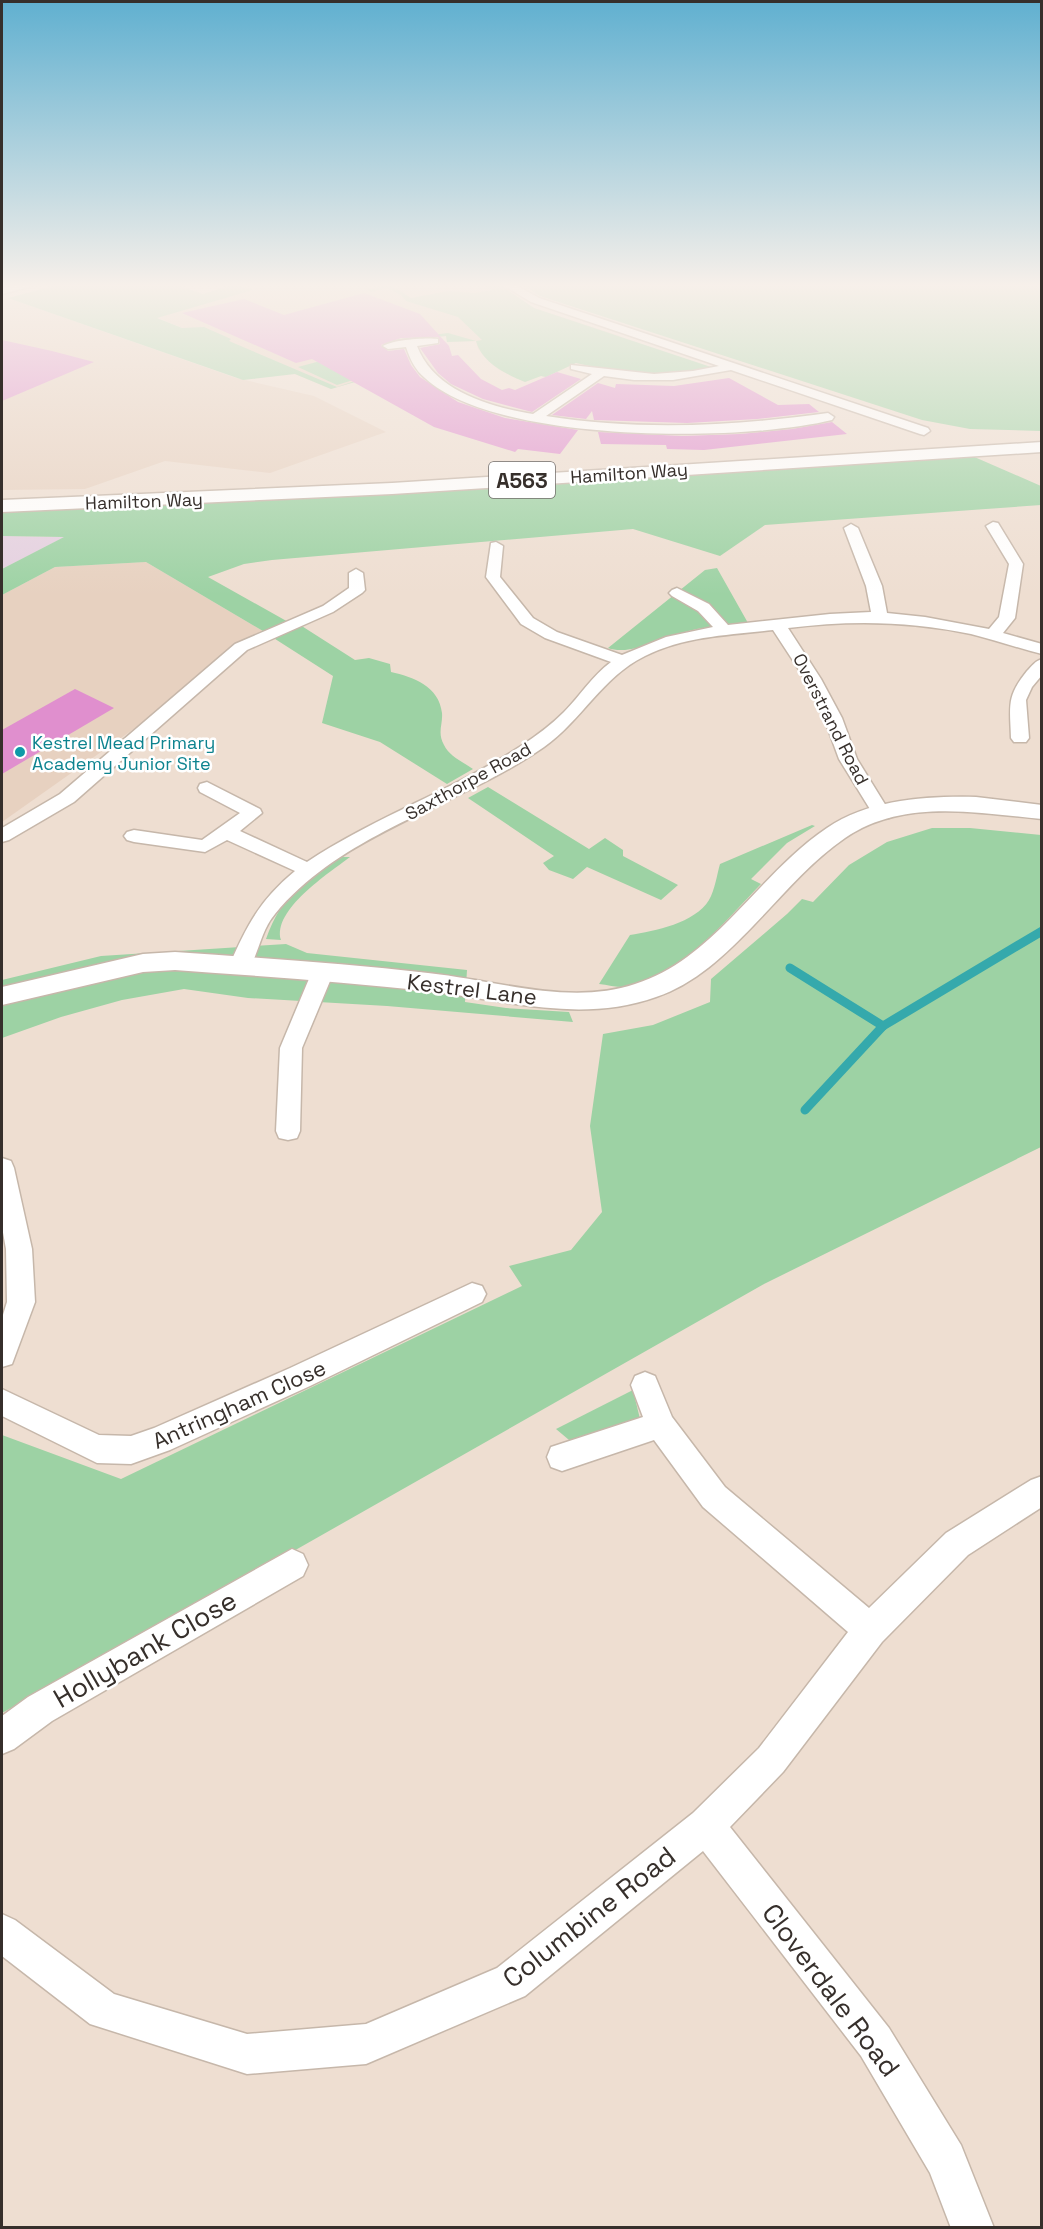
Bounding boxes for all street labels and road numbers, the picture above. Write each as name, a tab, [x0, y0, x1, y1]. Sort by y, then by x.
street label: Hamilton Way	[569, 457, 689, 489]
road number: A563	[489, 462, 555, 498]
street label: Hamilton Way	[85, 487, 203, 515]
street label: Overstrand Road	[788, 649, 874, 789]
street label: Saxthorpe Road	[401, 737, 535, 825]
street label: Kestrel Lane	[405, 967, 539, 1011]
street label: Antringham Close	[148, 1353, 330, 1455]
street label: Hollybank Close	[47, 1582, 243, 1716]
street label: Columbine Road	[495, 1839, 683, 1995]
street label: Cloverdale Road	[754, 1896, 908, 2084]

